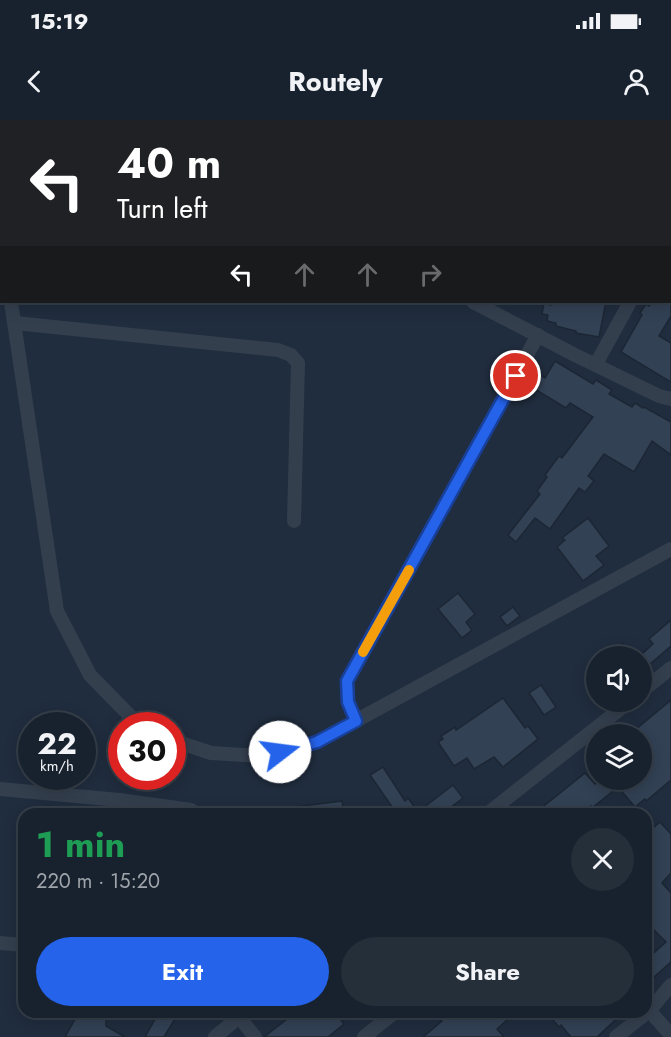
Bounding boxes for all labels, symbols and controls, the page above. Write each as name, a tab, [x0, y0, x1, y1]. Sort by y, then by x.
text: 15:19	[30, 5, 88, 37]
text: Routely	[288, 62, 383, 101]
icon: back	[18, 65, 51, 98]
icon: person	[620, 65, 653, 98]
text: 40 m	[117, 133, 221, 194]
icon: left	[18, 144, 96, 222]
text: Turn left	[117, 189, 207, 228]
icon: left	[225, 258, 258, 291]
icon: ahead	[288, 258, 321, 291]
icon: ahead	[351, 258, 384, 291]
icon: right	[414, 258, 447, 291]
pin	[490, 350, 541, 401]
icon: arrive	[499, 359, 532, 392]
map controls	[586, 646, 652, 790]
button: sound	[586, 646, 652, 712]
speed limit sign: 30	[108, 712, 186, 790]
position arrow	[248, 720, 312, 784]
text: 22	[37, 722, 77, 765]
button: layers	[586, 724, 652, 790]
text: km/h	[40, 755, 74, 777]
text: 1 min	[36, 818, 125, 870]
button: close	[571, 828, 634, 891]
text: 220 m · 15:20	[36, 867, 160, 896]
button: Exit	[36, 937, 329, 1006]
button: Share	[341, 937, 634, 1006]

